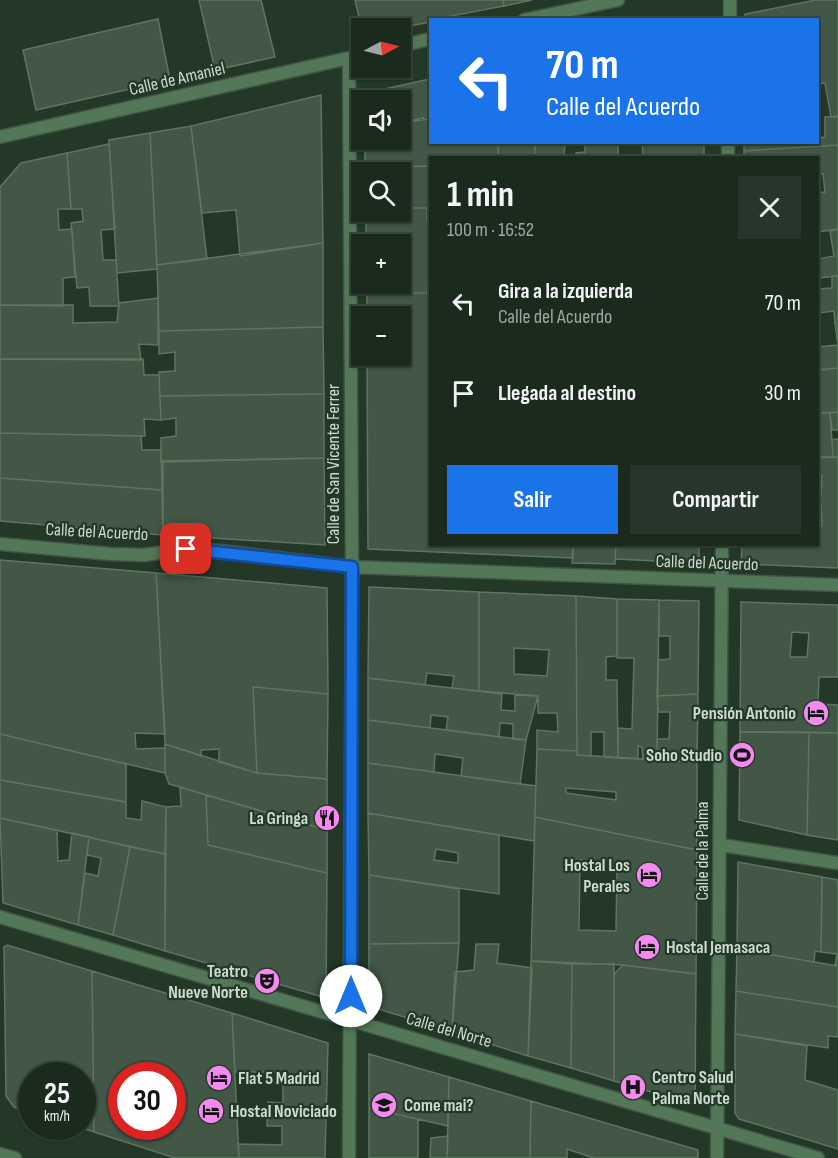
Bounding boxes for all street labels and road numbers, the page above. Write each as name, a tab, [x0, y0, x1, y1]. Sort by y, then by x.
street label: Calle de Amaniel	[127, 58, 227, 100]
street label: Calle de San Vicente Ferrer	[323, 384, 344, 544]
street label: Calle del Acuerdo	[45, 519, 149, 545]
street label: Calle del Acuerdo	[655, 551, 759, 575]
street label: Calle de la Palma	[692, 801, 713, 901]
street label: Calle del Norte	[404, 1008, 494, 1052]

